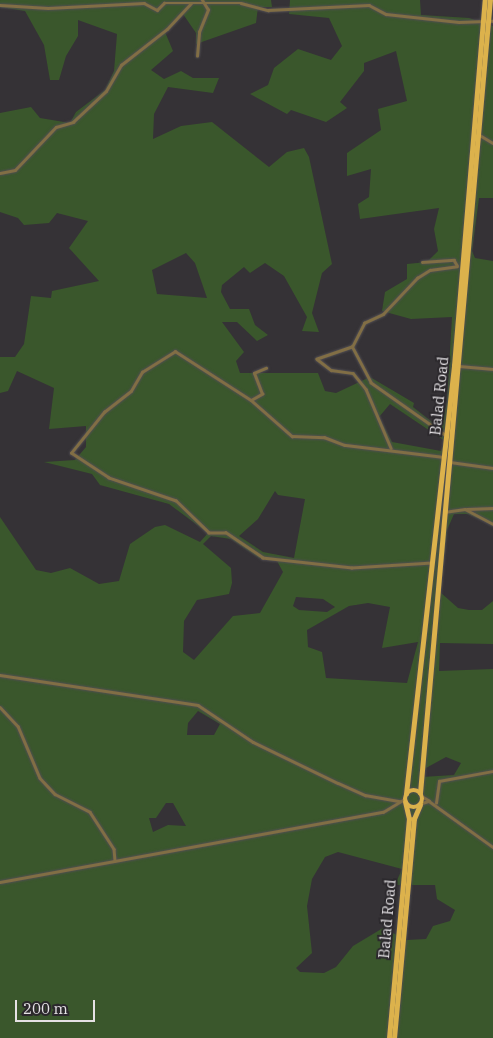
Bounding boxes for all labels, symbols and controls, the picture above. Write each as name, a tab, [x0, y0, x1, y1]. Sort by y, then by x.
street label: Balad Road	[426, 356, 452, 436]
street label: Balad Road	[375, 879, 399, 959]
scale bar	[18, 990, 98, 1022]
text: 200 m	[23, 999, 68, 1018]

